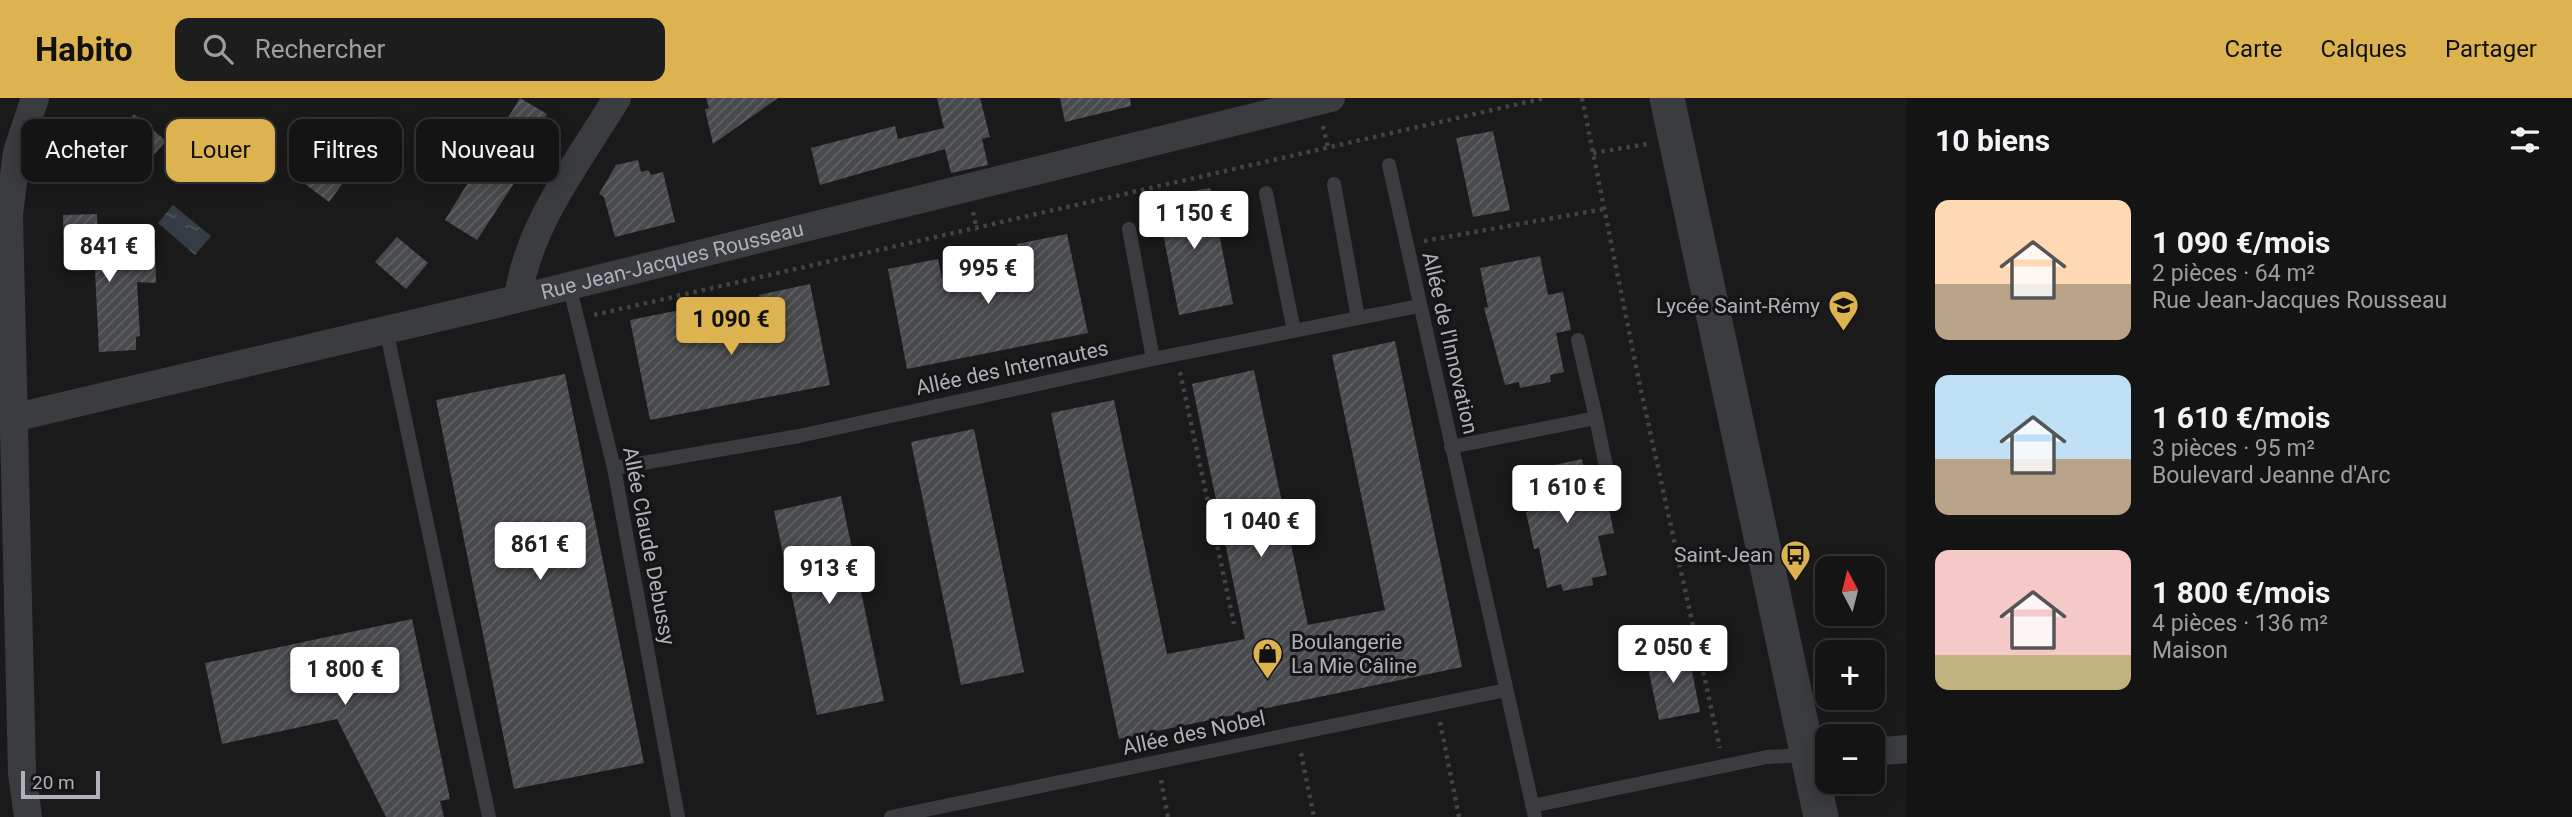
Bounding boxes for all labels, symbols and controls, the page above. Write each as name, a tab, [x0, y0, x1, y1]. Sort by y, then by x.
search box	[175, 18, 665, 81]
text: Habito	[35, 30, 133, 69]
icon: search	[199, 30, 237, 68]
text: Rechercher	[255, 34, 385, 64]
text: Carte	[2224, 35, 2282, 63]
text: Calques	[2320, 35, 2407, 63]
text: Partager	[2445, 35, 2537, 63]
chip: Acheter	[21, 119, 152, 182]
chip: Louer	[166, 119, 275, 182]
chip: Filtres	[289, 119, 402, 182]
chip: Nouveau	[416, 119, 559, 182]
icon: filters	[2506, 121, 2544, 159]
text: 10 biens	[1935, 123, 2050, 158]
pin: 1 150 €	[1129, 192, 1259, 251]
text: 1 150 €	[1155, 200, 1233, 227]
street label: Rue Jean-Jacques Rousseau	[538, 217, 806, 305]
pin: 841 €	[60, 225, 158, 284]
text: 1 090 €/mois	[2152, 225, 2330, 260]
icon: home	[1991, 228, 2075, 312]
text: 841 €	[80, 233, 138, 260]
pin: 995 €	[939, 246, 1037, 306]
street label: Allée de l'Innovation	[1417, 250, 1483, 436]
text: 995 €	[959, 255, 1017, 282]
text: 2 pièces · 64 m²	[2152, 260, 2315, 287]
text: Rue Jean-Jacques Rousseau	[2152, 287, 2447, 314]
school or university icon: Lycée Saint-Rémy	[1826, 289, 1860, 333]
place label: Lycée Saint-Rémy	[1656, 294, 1820, 318]
pin: 1 090 €	[666, 298, 796, 357]
text: 1 090 €	[692, 306, 770, 333]
street label: Allée des Internautes	[914, 336, 1110, 400]
text: 1 610 €/mois	[2152, 400, 2330, 435]
icon: home	[1991, 403, 2075, 487]
text: 3 pièces · 95 m²	[2152, 435, 2315, 462]
street label: Allée Claude Debussy	[618, 445, 680, 647]
text: Boulevard Jeanne d'Arc	[2152, 462, 2390, 489]
pin: 1 610 €	[1502, 466, 1632, 525]
text: 1 610 €	[1528, 474, 1606, 501]
pin: 1 040 €	[1196, 500, 1326, 559]
text: 1 040 €	[1222, 508, 1300, 535]
pin: 861 €	[491, 522, 589, 582]
text: 861 €	[511, 531, 569, 558]
bus stop icon: Saint-Jean	[1779, 538, 1813, 582]
place label: Saint-Jean	[1674, 543, 1773, 567]
pin: 913 €	[780, 546, 878, 606]
text: 913 €	[800, 555, 858, 582]
north arrow	[1815, 556, 1885, 626]
map controls	[1815, 556, 1885, 794]
text: 1 800 €/mois	[2152, 575, 2330, 610]
icon: home	[1991, 578, 2075, 662]
text: 4 pièces · 136 m²	[2152, 610, 2328, 637]
pin: 2 050 €	[1608, 626, 1738, 685]
place label: Boulangerie La Mie Câline	[1291, 630, 1417, 678]
text: 2 050 €	[1634, 634, 1712, 661]
shop icon: Boulangerie La Mie Câline	[1251, 637, 1285, 681]
text: Maison	[2152, 637, 2228, 664]
button: +	[1815, 640, 1885, 710]
pin: 1 800 €	[280, 648, 410, 707]
text: 1 800 €	[306, 656, 384, 683]
street label: Allée des Nobel	[1120, 706, 1268, 760]
button: −	[1815, 724, 1885, 794]
scale bar	[21, 768, 100, 800]
text: 20 m	[32, 771, 75, 794]

